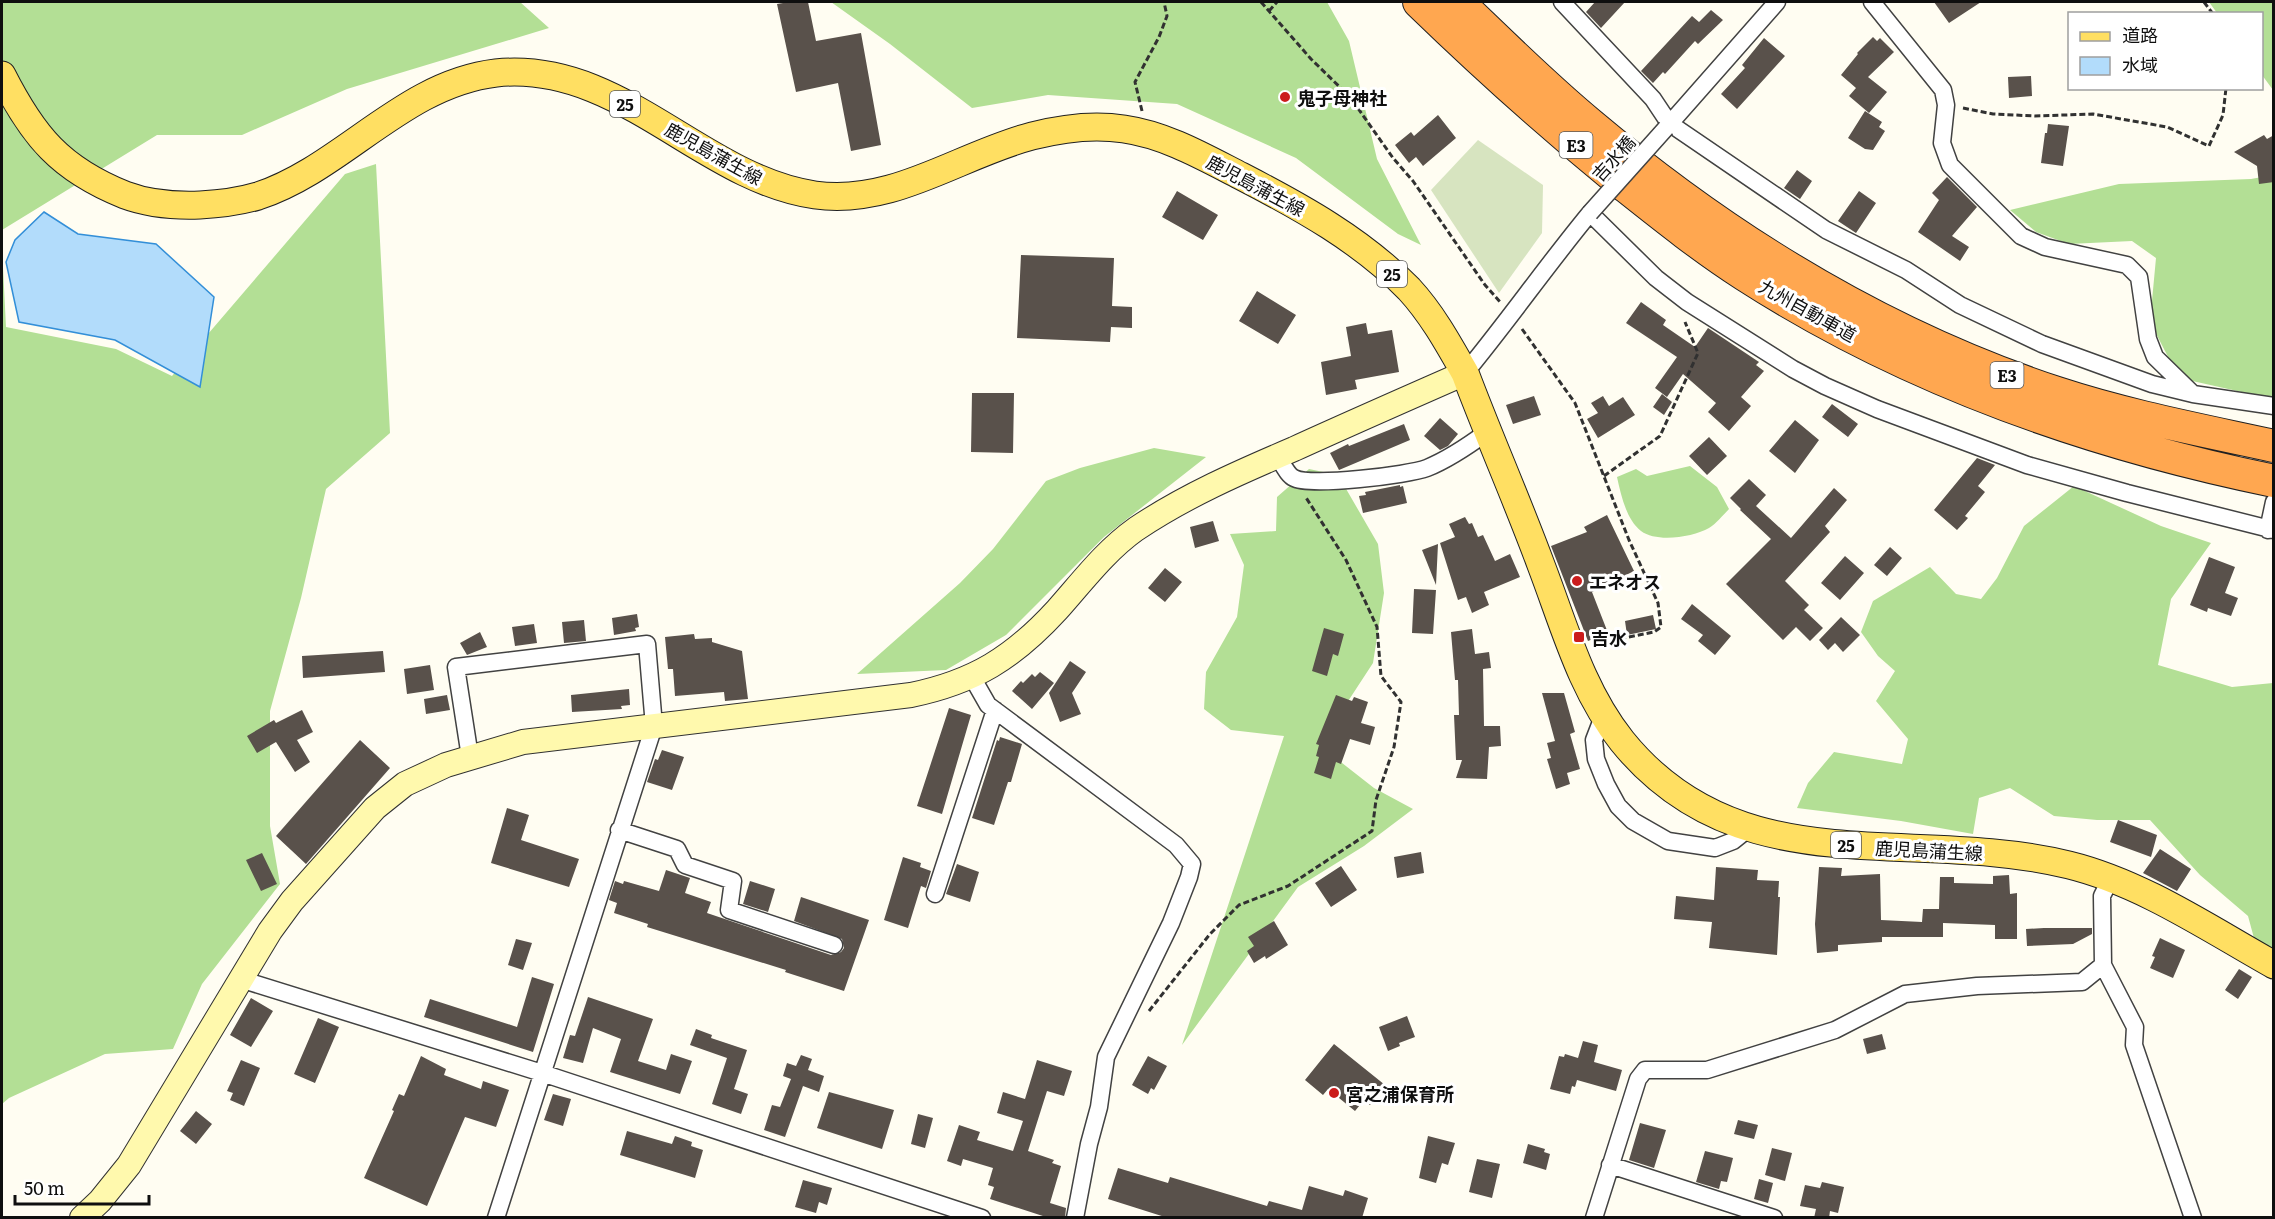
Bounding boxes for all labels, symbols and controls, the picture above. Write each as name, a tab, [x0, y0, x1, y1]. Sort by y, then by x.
legend	[2068, 12, 2263, 90]
text: 道路	[2122, 21, 2158, 48]
text: 水域	[2122, 51, 2158, 78]
place label: 鬼子母神社	[1297, 84, 1387, 111]
marker: 鬼子母神社	[1278, 90, 1292, 104]
road number: 25	[610, 91, 640, 117]
street label: 鹿児島蒲生線	[660, 115, 768, 191]
street label: 吉水橋	[1585, 129, 1641, 187]
road number: E3	[1560, 132, 1592, 158]
street label: 鹿児島蒲生線	[1202, 148, 1310, 222]
road number: 25	[1377, 261, 1407, 287]
street label: 九州自動車道	[1754, 272, 1862, 348]
road number: E3	[1990, 362, 2024, 388]
place label: エネオス	[1589, 568, 1661, 595]
marker: エネオス	[1570, 574, 1584, 588]
place label: 吉水	[1591, 624, 1627, 651]
marker: 吉水	[1572, 630, 1586, 644]
road number: 25	[1831, 832, 1861, 858]
street label: 鹿児島蒲生線	[1874, 834, 1984, 866]
place label: 宮之浦保育所	[1346, 1080, 1454, 1107]
marker: 宮之浦保育所	[1327, 1086, 1341, 1100]
scale bar	[15, 1168, 148, 1206]
text: 50 m	[24, 1174, 65, 1201]

